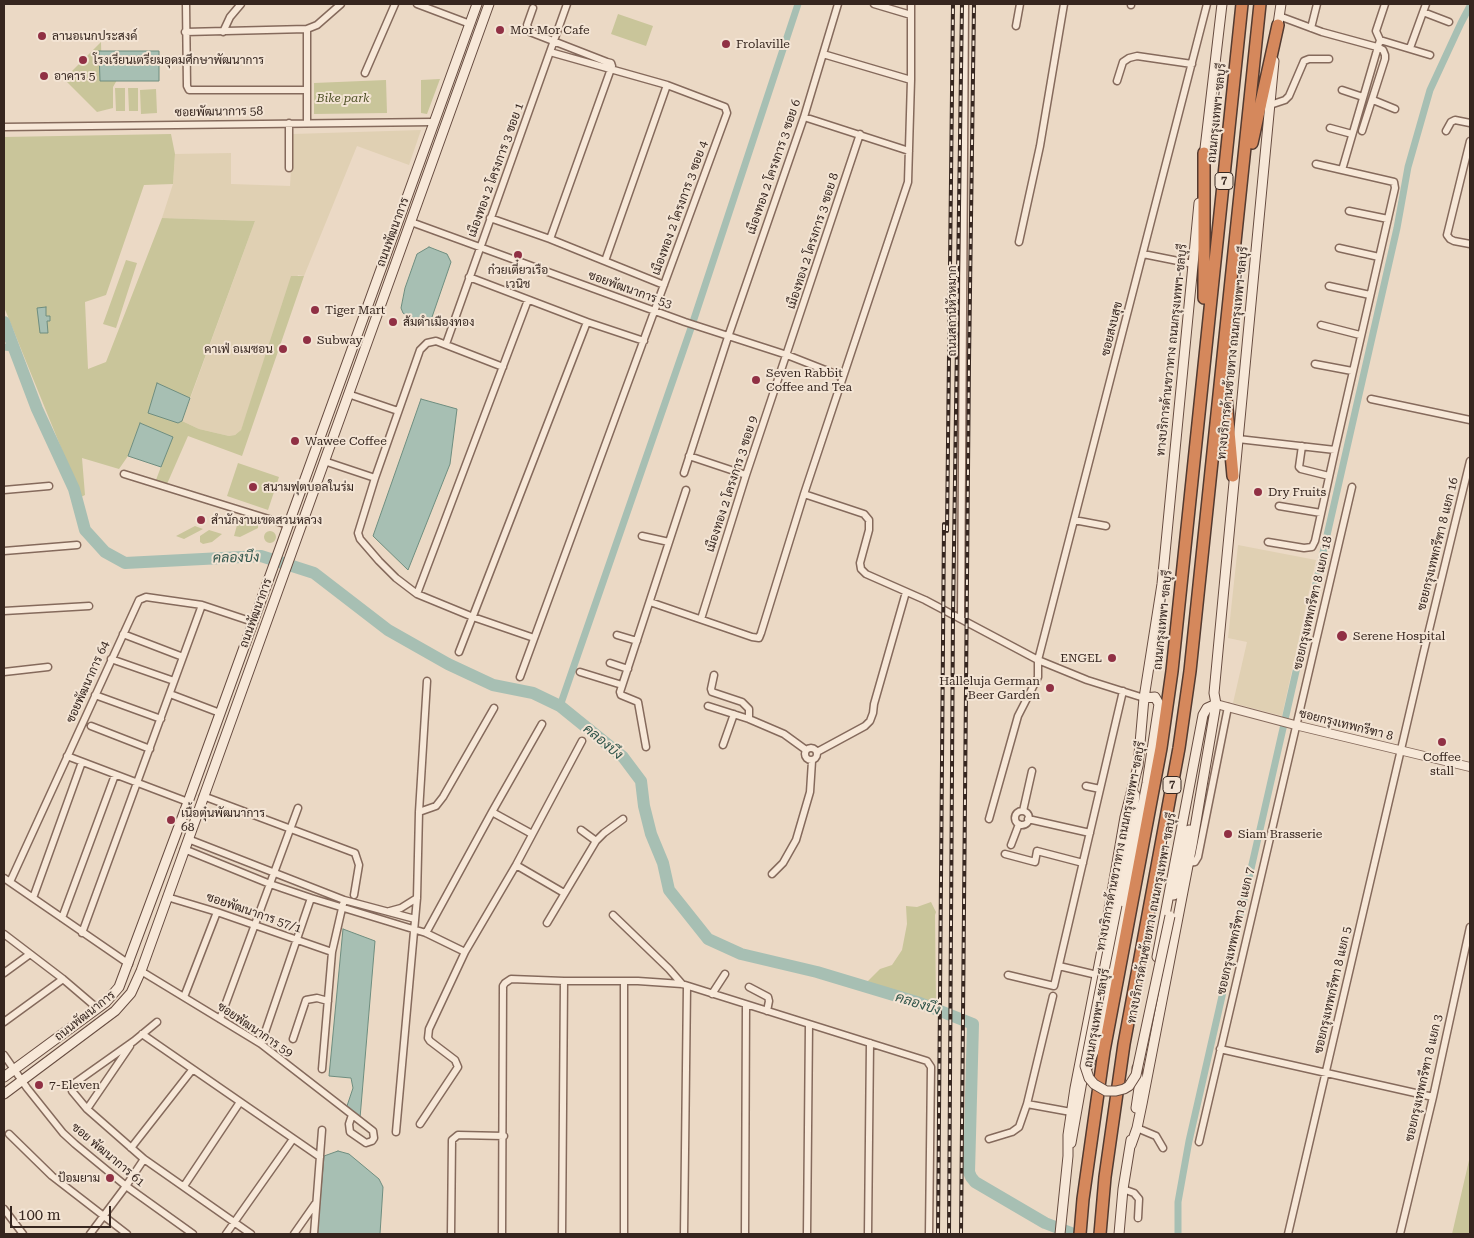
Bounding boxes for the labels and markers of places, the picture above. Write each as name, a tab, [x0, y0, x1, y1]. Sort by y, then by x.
place label: Mor Mor Cafe	[510, 23, 590, 37]
marker: Mor Mor Cafe	[494, 24, 506, 36]
place label: ลานอเนกประสงค์	[52, 29, 137, 43]
marker: ลานอเนกประสงค์	[36, 30, 48, 42]
place label: Frolaville	[736, 37, 790, 51]
marker: Frolaville	[720, 38, 732, 50]
place label: โรงเรียนเตรียมอุดมศึกษาพัฒนาการ	[93, 53, 264, 67]
marker: โรงเรียนเตรียมอุดมศึกษาพัฒนาการ	[77, 54, 89, 66]
place label: อาคาร 5	[54, 69, 95, 83]
marker: อาคาร 5	[38, 70, 50, 82]
marker: ก๋วยเตี๋ยวเรือ เวนิช	[512, 249, 524, 261]
place label: ก๋วยเตี๋ยวเรือ เวนิช	[488, 263, 548, 291]
place label: Tiger Mart	[325, 303, 385, 317]
marker: Tiger Mart	[309, 304, 321, 316]
place label: ส้มตำเมืองทอง	[403, 315, 474, 329]
marker: ส้มตำเมืองทอง	[387, 316, 399, 328]
place label: Subway	[317, 333, 363, 347]
marker: Subway	[301, 334, 313, 346]
place label: คาเฟ่ อเมซอน	[204, 342, 273, 356]
marker: คาเฟ่ อเมซอน	[277, 343, 289, 355]
place label: Seven Rabbit Coffee and Tea	[766, 366, 852, 394]
marker: Seven Rabbit Coffee and Tea	[750, 374, 762, 386]
place label: Wawee Coffee	[305, 434, 387, 448]
marker: Wawee Coffee	[289, 435, 301, 447]
place label: สนามฟุตบอลในร่ม	[263, 480, 354, 494]
marker: สนามฟุตบอลในร่ม	[247, 481, 259, 493]
place label: Dry Fruits	[1268, 485, 1326, 499]
marker: Dry Fruits	[1252, 486, 1264, 498]
place label: สำนักงานเขตสวนหลวง	[211, 513, 322, 527]
marker: สำนักงานเขตสวนหลวง	[195, 514, 207, 526]
marker: Serene Hospital	[1335, 629, 1349, 643]
place label: Serene Hospital	[1353, 629, 1445, 643]
place label: ENGEL	[1060, 651, 1102, 665]
marker: ENGEL	[1106, 652, 1118, 664]
place label: Halleluja German Beer Garden	[939, 674, 1040, 702]
marker: Halleluja German Beer Garden	[1044, 682, 1056, 694]
marker: Coffee stall	[1436, 736, 1448, 748]
place label: Coffee stall	[1423, 750, 1461, 778]
place label: เนื้อตุ๋นพัฒนาการ 68	[181, 806, 265, 834]
marker: เนื้อตุ๋นพัฒนาการ 68	[165, 814, 177, 826]
place label: Siam Brasserie	[1238, 827, 1322, 841]
marker: Siam Brasserie	[1222, 828, 1234, 840]
place label: 7-Eleven	[49, 1078, 100, 1092]
marker: 7-Eleven	[33, 1079, 45, 1091]
place label: ป้อมยาม	[58, 1171, 100, 1185]
marker: ป้อมยาม	[104, 1172, 116, 1184]

